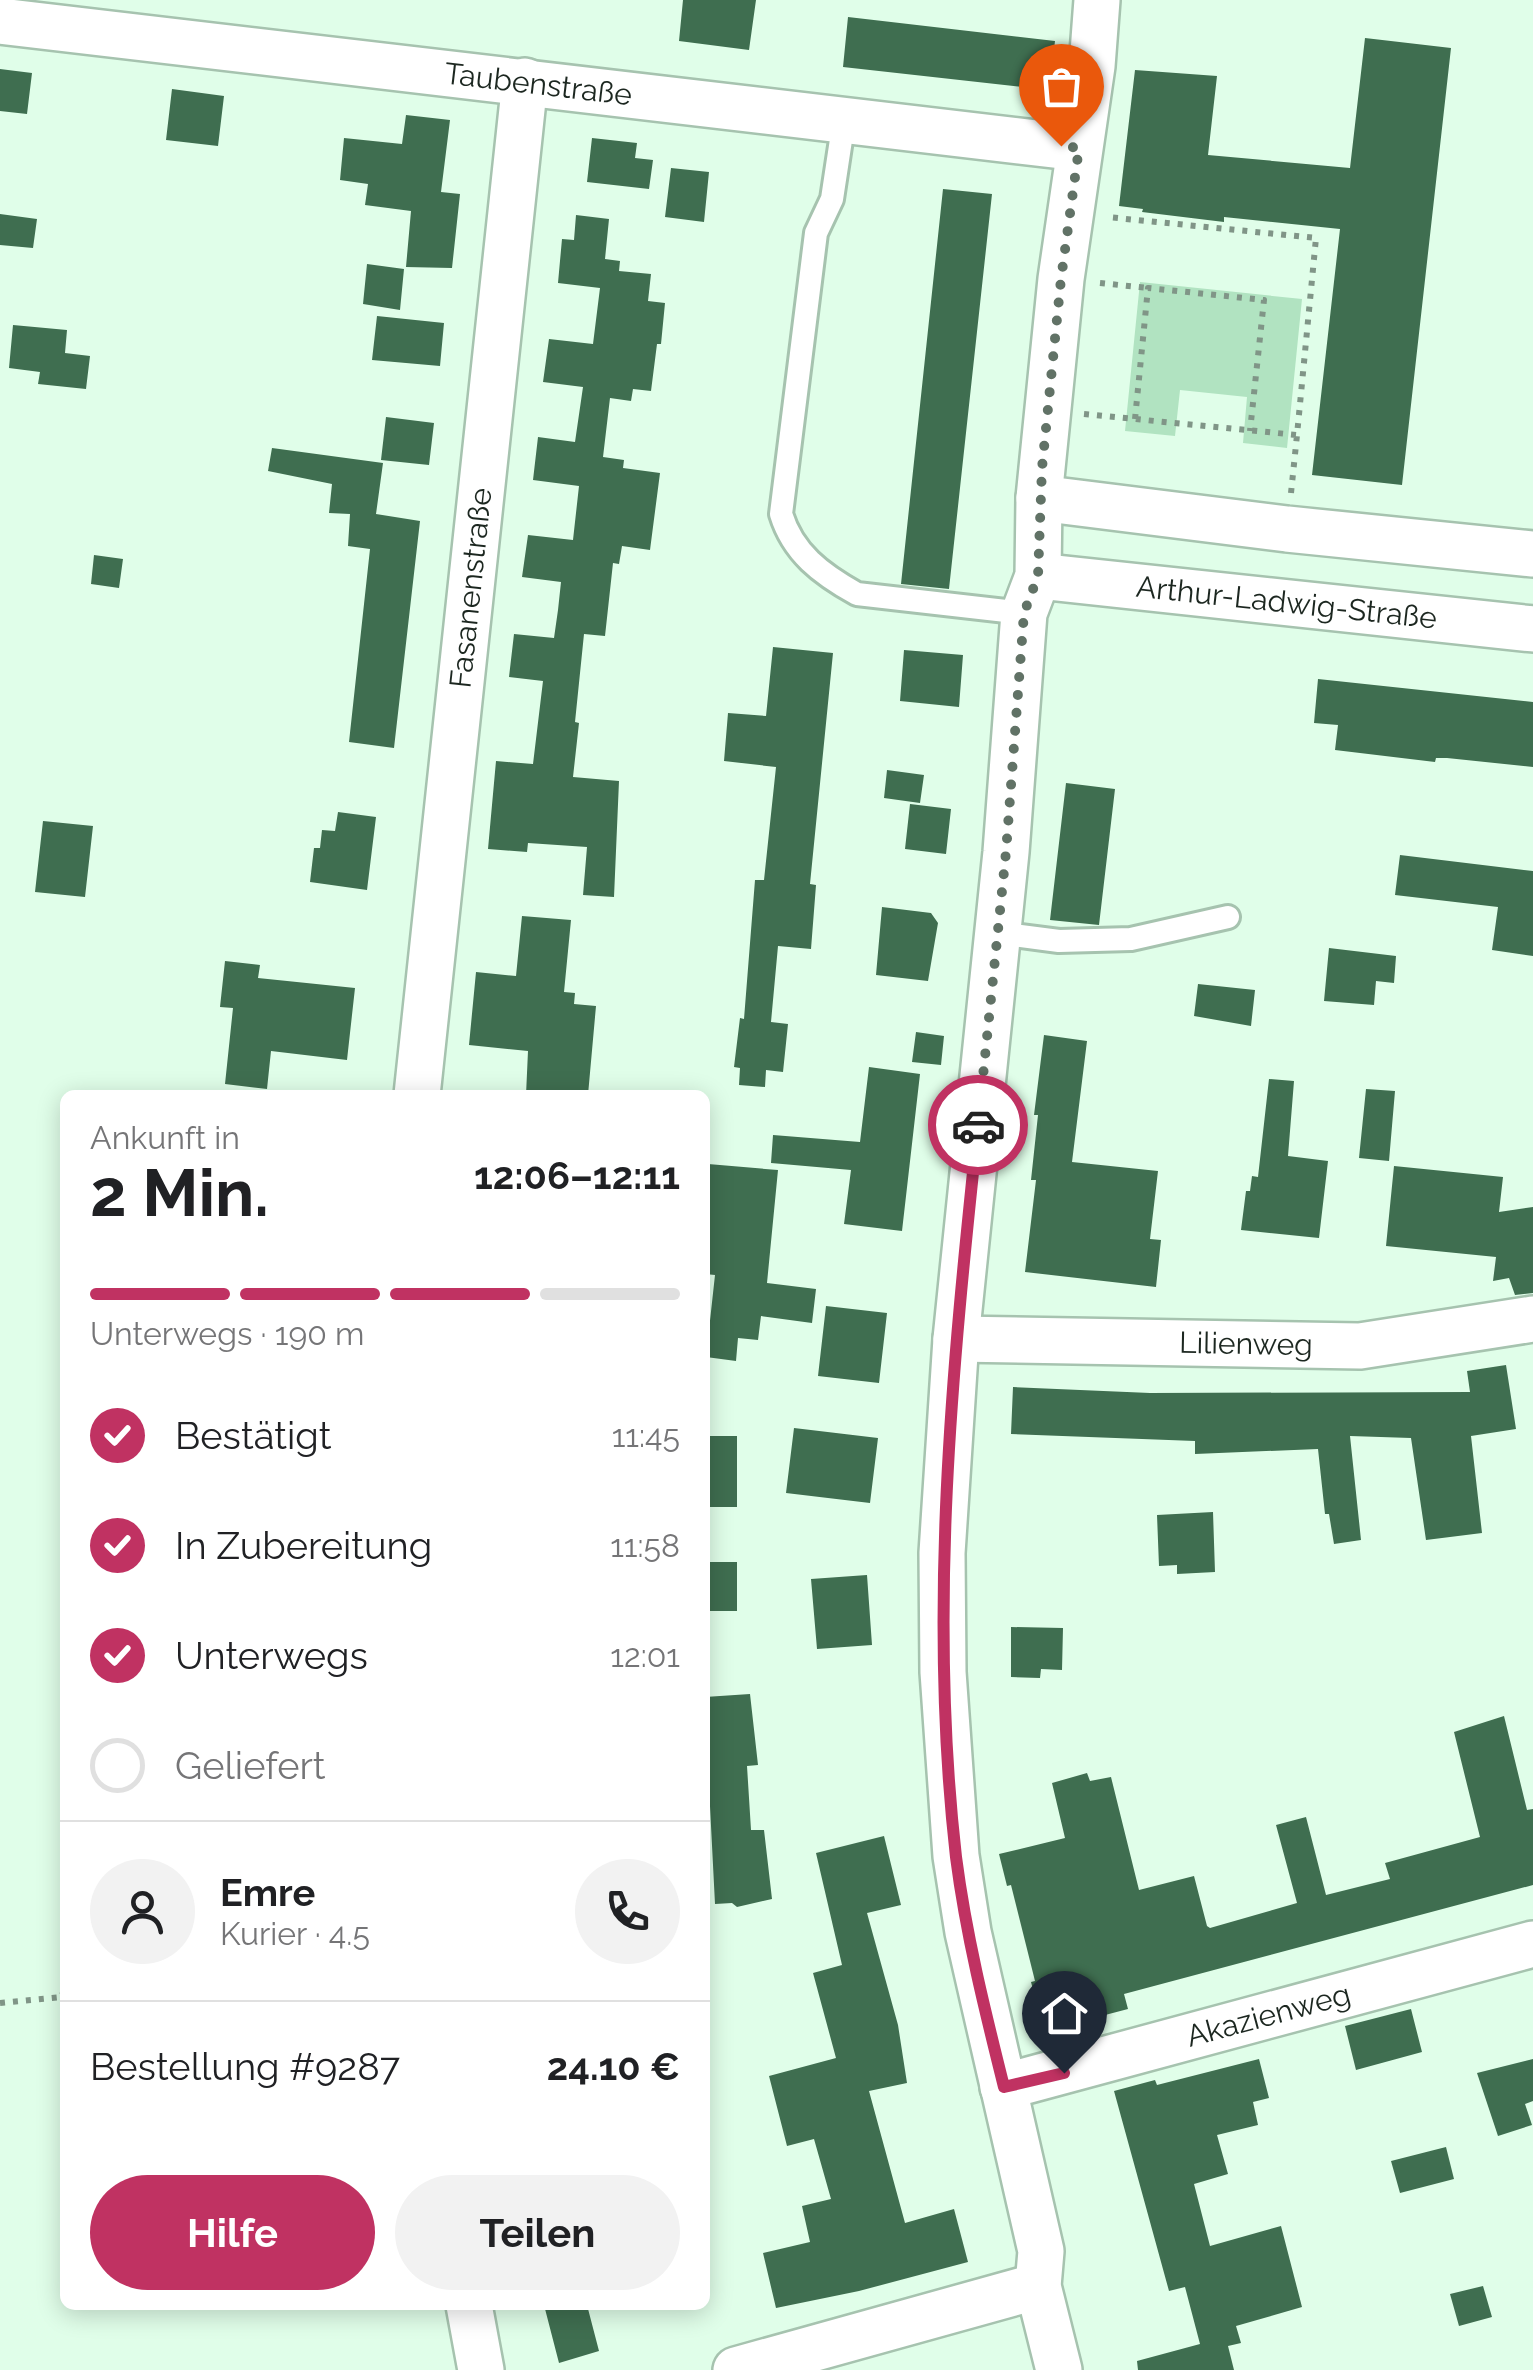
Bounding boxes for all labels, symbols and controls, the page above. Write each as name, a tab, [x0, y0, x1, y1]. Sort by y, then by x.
pin	[1019, 44, 1104, 147]
street label: Taubenstraße	[443, 55, 634, 112]
icon: bag	[1034, 59, 1089, 114]
street label: Fasanenstraße	[442, 486, 499, 690]
street label: Arthur-Ladwig-Straße	[1135, 569, 1439, 636]
courier	[928, 1075, 1028, 1175]
icon: car	[951, 1098, 1006, 1153]
text: Ankunft in	[90, 1119, 240, 1156]
text: 12:06–12:11	[474, 1153, 680, 1198]
text: 2 Min.	[90, 1155, 269, 1231]
text: Unterwegs · 190 m	[90, 1315, 364, 1352]
street label: Lilienweg	[1179, 1325, 1313, 1362]
icon: check	[90, 1408, 145, 1463]
text: Bestätigt	[175, 1413, 332, 1458]
text: 11:45	[612, 1417, 680, 1454]
icon: check	[90, 1518, 145, 1573]
text: In Zubereitung	[175, 1523, 432, 1568]
text: 11:58	[610, 1527, 680, 1564]
icon: check	[90, 1628, 145, 1683]
text: Unterwegs	[175, 1633, 368, 1678]
text: 12:01	[610, 1637, 680, 1674]
text: Geliefert	[175, 1743, 326, 1788]
button: person	[90, 1859, 195, 1964]
button: phone	[575, 1859, 680, 1964]
text: Emre	[220, 1870, 315, 1915]
text: Kurier · 4.5	[220, 1915, 370, 1952]
pin	[1022, 1971, 1107, 2074]
street label: Akazienweg	[1182, 1976, 1354, 2054]
icon: home	[1037, 1986, 1092, 2041]
text: Bestellung #9287	[90, 2044, 400, 2089]
text: 24.10 €	[547, 2044, 680, 2089]
button: Hilfe	[90, 2175, 375, 2290]
button: Teilen	[395, 2175, 680, 2290]

